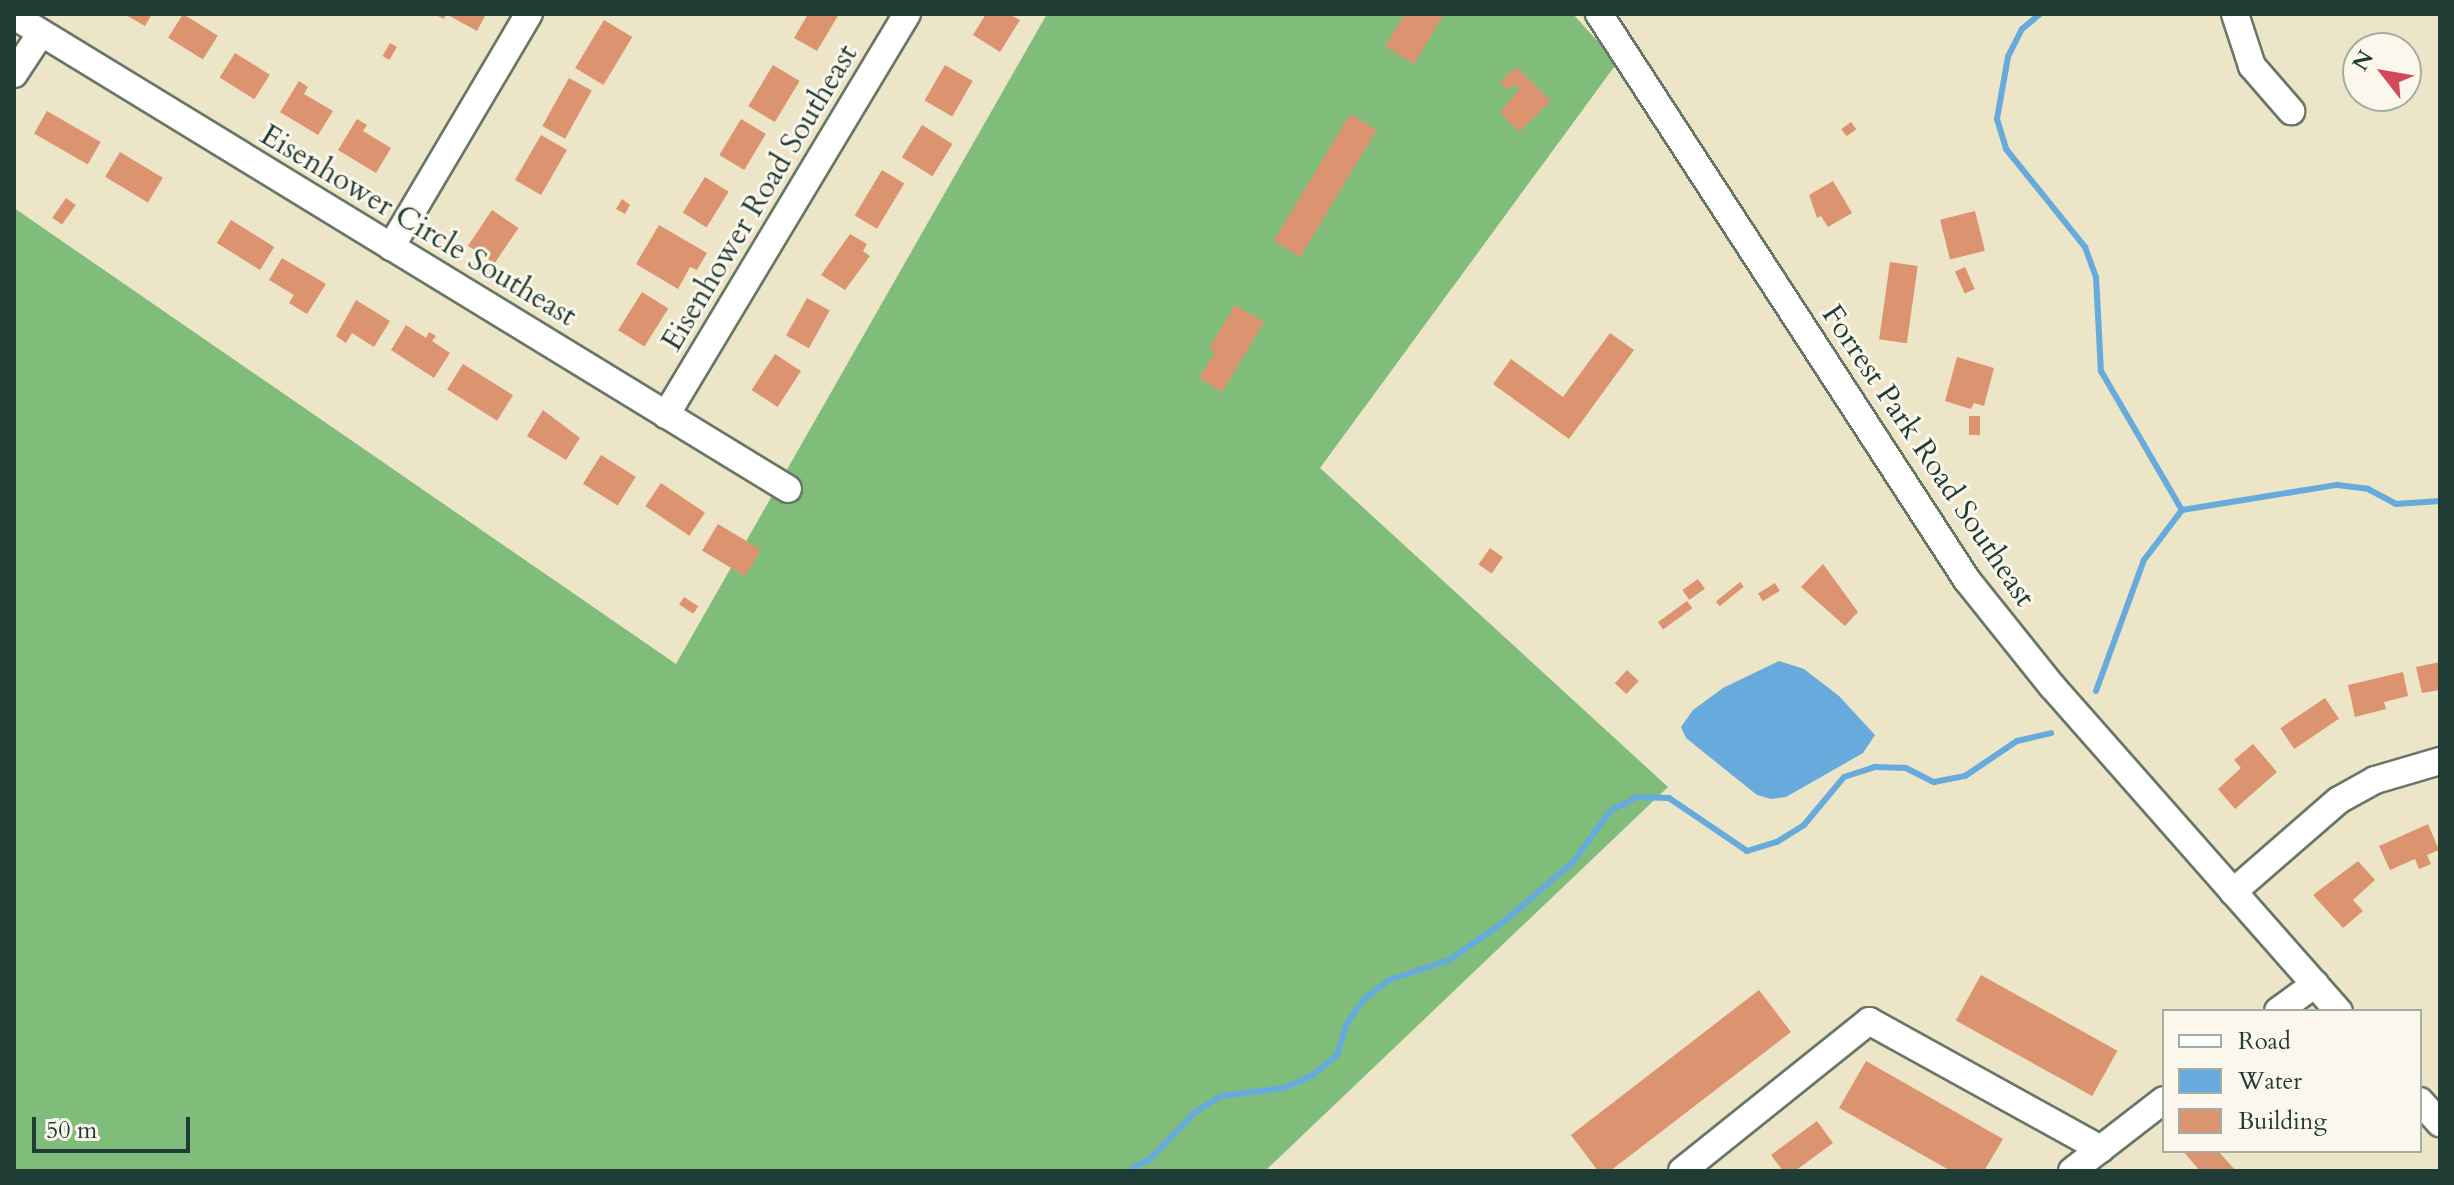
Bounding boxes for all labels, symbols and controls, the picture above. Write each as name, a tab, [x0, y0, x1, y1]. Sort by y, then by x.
north arrow	[2342, 32, 2422, 112]
street label: Eisenhower Road Southeast	[654, 38, 866, 358]
text: N	[2345, 45, 2381, 77]
street label: Eisenhower Circle Southeast	[254, 117, 582, 335]
street label: Forrest Park Road Southeast	[1814, 298, 2042, 614]
legend	[2162, 1009, 2422, 1153]
text: Road	[2238, 1025, 2291, 1058]
text: Water	[2238, 1065, 2302, 1098]
scale bar	[36, 1101, 194, 1151]
text: Building	[2238, 1105, 2327, 1138]
text: 50 m	[46, 1114, 97, 1147]

